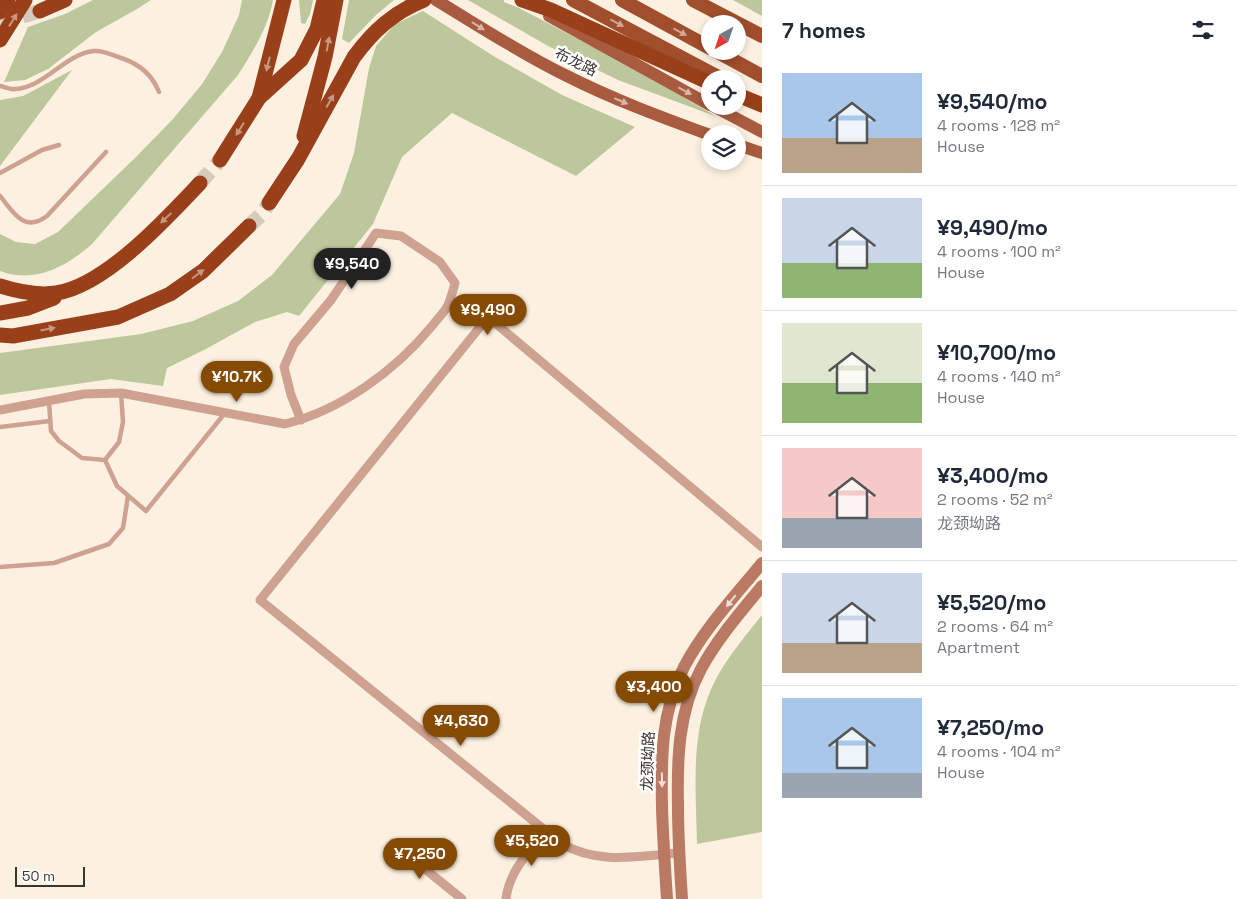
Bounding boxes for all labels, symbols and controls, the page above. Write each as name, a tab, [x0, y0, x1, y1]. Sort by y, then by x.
one-way arrow	[8, 14, 17, 27]
north arrow	[701, 15, 746, 60]
map controls	[701, 15, 746, 170]
icon: filters	[1189, 16, 1217, 44]
text: 7 homes	[782, 17, 866, 44]
one-way arrow	[609, 19, 624, 27]
one-way arrow	[471, 21, 484, 30]
one-way arrow	[673, 27, 687, 36]
one-way arrow	[324, 36, 332, 52]
street label: 布龙路	[552, 43, 601, 80]
one-way arrow	[263, 57, 271, 72]
button: locate	[701, 70, 746, 115]
one-way arrow	[679, 87, 692, 96]
text: ¥9,540/mo	[937, 88, 1047, 115]
icon: home	[822, 93, 882, 153]
one-way arrow	[326, 94, 334, 108]
one-way arrow	[614, 98, 628, 106]
text: 4 rooms · 128 m²	[937, 115, 1060, 136]
one-way arrow	[235, 122, 244, 135]
button: layers	[701, 125, 746, 170]
text: House	[937, 136, 985, 157]
one-way arrow	[161, 212, 173, 224]
text: ¥9,490/mo	[937, 214, 1048, 241]
icon: home	[822, 218, 882, 278]
text: 4 rooms · 100 m²	[937, 241, 1061, 262]
pin: ¥9,540	[311, 248, 393, 290]
text: ¥9,540	[325, 253, 379, 274]
text: House	[937, 262, 985, 283]
one-way arrow	[191, 269, 205, 279]
pin: ¥9,490	[447, 294, 529, 336]
text: ¥9,490	[461, 299, 515, 320]
one-way arrow	[40, 325, 56, 333]
text: ¥10,700/mo	[937, 339, 1056, 366]
icon: home	[822, 343, 882, 403]
pin: ¥10.7K	[196, 360, 278, 403]
text: ¥10.7K	[212, 366, 262, 387]
text: 4 rooms · 140 m²	[937, 366, 1061, 387]
text: House	[937, 387, 985, 408]
text: ¥3,400/mo	[937, 462, 1048, 489]
icon: home	[822, 468, 882, 528]
text: 2 rooms · 52 m²	[937, 489, 1053, 510]
text: 龙颈坳路	[937, 513, 1001, 534]
text: ¥5,520/mo	[937, 589, 1046, 616]
icon: home	[822, 593, 882, 653]
one-way arrow	[726, 595, 737, 608]
text: 2 rooms · 64 m²	[937, 616, 1053, 637]
text: Apartment	[937, 637, 1020, 658]
pin: ¥3,400	[613, 670, 695, 713]
text: ¥3,400	[626, 676, 682, 697]
pin: ¥4,630	[420, 704, 502, 747]
text: ¥4,630	[434, 710, 488, 731]
text: ¥7,250/mo	[937, 714, 1044, 741]
icon: home	[822, 718, 882, 778]
street label: 龙颈坳路	[637, 731, 658, 791]
text: 4 rooms · 104 m²	[937, 741, 1061, 762]
text: House	[937, 762, 985, 783]
one-way arrow	[658, 772, 666, 788]
pin: ¥5,520	[491, 824, 573, 867]
text: ¥5,520	[505, 830, 559, 851]
pin: ¥7,250	[379, 838, 461, 880]
text: ¥7,250	[394, 843, 446, 864]
scale bar	[15, 864, 85, 887]
text: 50 m	[22, 867, 55, 885]

